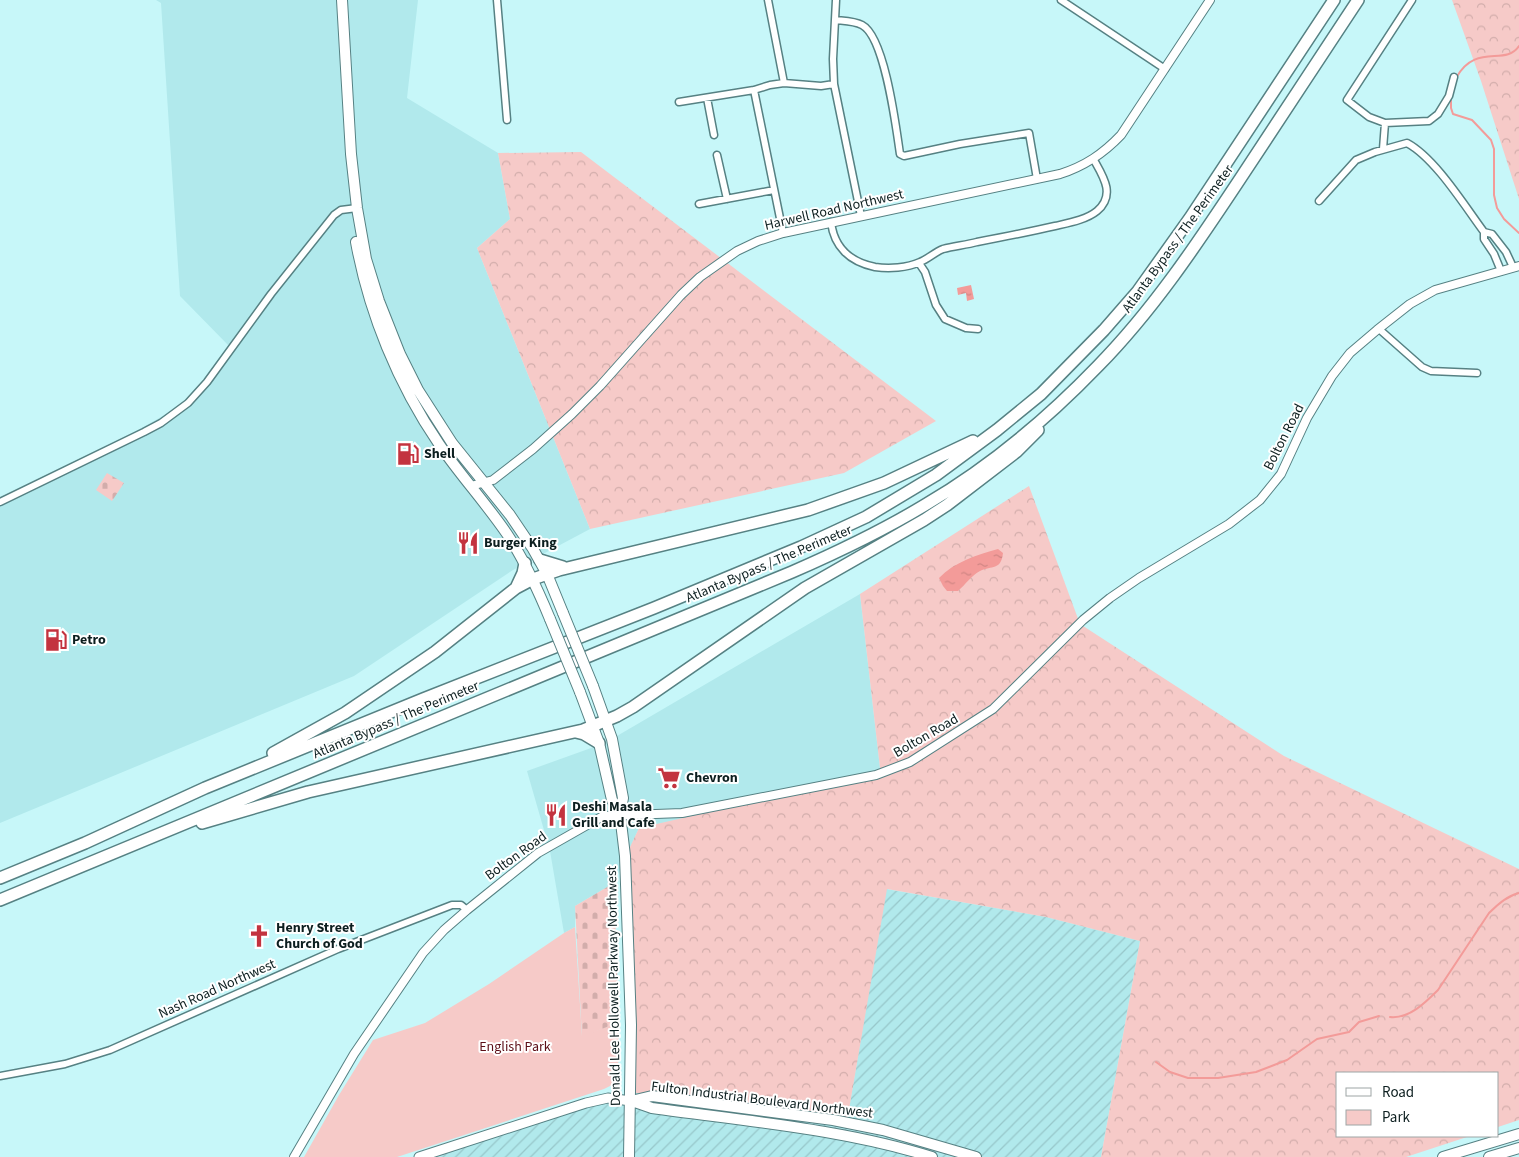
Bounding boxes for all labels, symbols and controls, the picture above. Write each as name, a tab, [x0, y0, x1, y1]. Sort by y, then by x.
street label: Atlanta Bypass / The Perimeter	[1117, 161, 1239, 317]
street label: Harwell Road Northwest	[762, 184, 906, 236]
street label: Bolton Road	[1259, 400, 1309, 474]
fuel station icon: Shell	[395, 441, 421, 467]
place label: Shell	[424, 444, 455, 464]
street label: Atlanta Bypass / The Perimeter	[683, 520, 855, 608]
restaurant icon: Burger King	[455, 530, 481, 556]
place label: Burger King	[484, 533, 557, 553]
fuel station icon: Petro	[43, 627, 69, 653]
place label: Petro	[72, 630, 106, 650]
street label: Atlanta Bypass / The Perimeter	[310, 676, 482, 764]
street label: Bolton Road	[890, 709, 962, 763]
supermarket icon: Chevron	[656, 765, 682, 791]
place label: Chevron	[686, 768, 738, 788]
place label: Deshi Masala Grill and Cafe	[572, 797, 655, 833]
restaurant icon: Deshi Masala Grill and Cafe	[543, 802, 569, 828]
street label: Bolton Road	[481, 827, 551, 885]
street label: Donald Lee Hollowell Parkway Northwest	[602, 865, 626, 1106]
place label: Henry Street Church of God	[276, 918, 363, 954]
church icon: Henry Street Church of God	[246, 923, 272, 949]
street label: Nash Road Northwest	[155, 954, 279, 1024]
park label: English Park	[479, 1037, 551, 1057]
legend	[1336, 1072, 1499, 1137]
street label: Fulton Industrial Boulevard Northwest	[650, 1076, 874, 1124]
text: Road	[1382, 1082, 1414, 1103]
text: Park	[1382, 1107, 1411, 1128]

